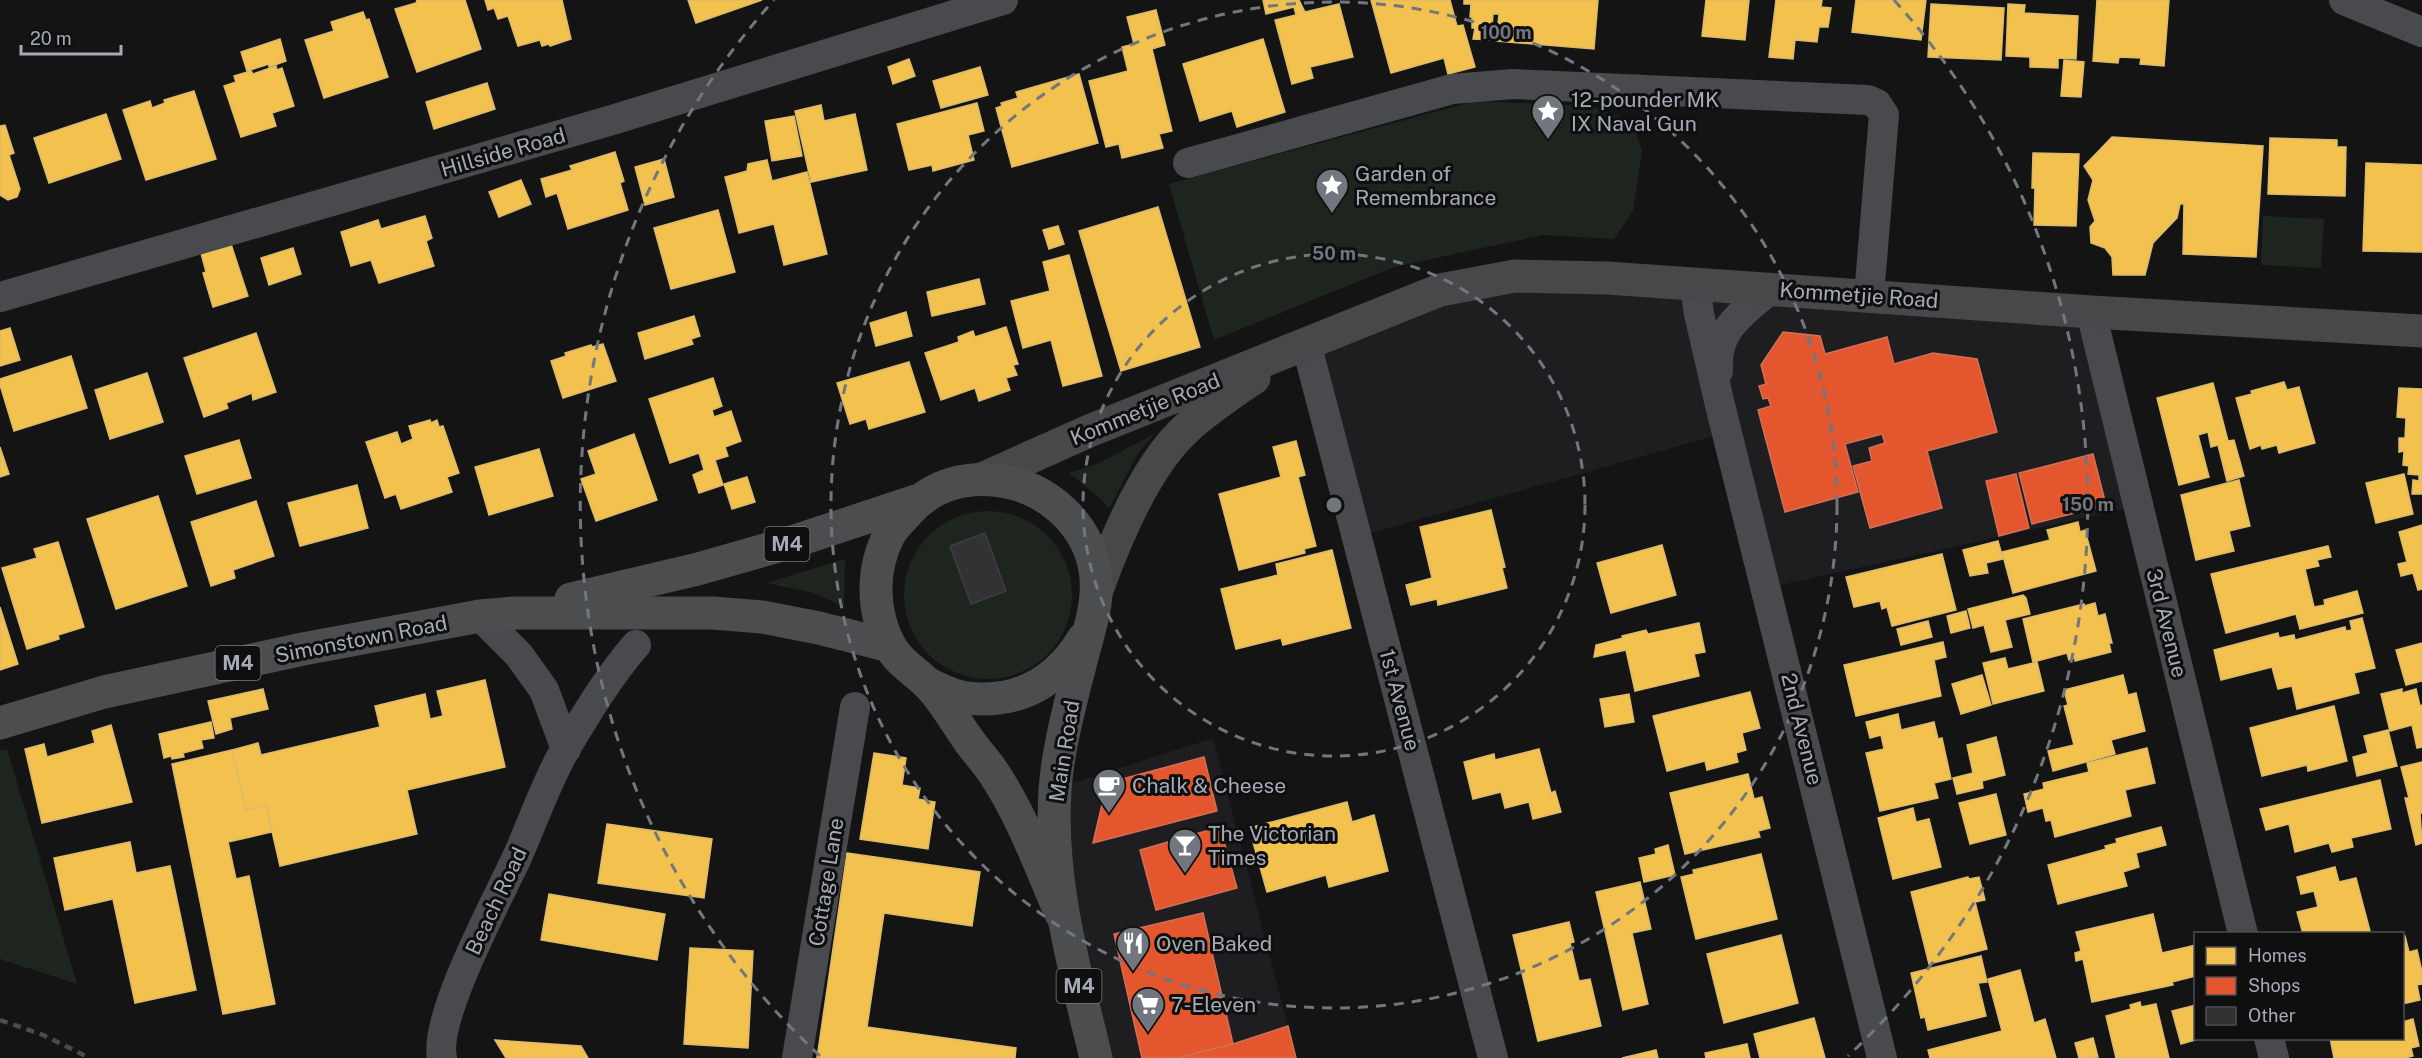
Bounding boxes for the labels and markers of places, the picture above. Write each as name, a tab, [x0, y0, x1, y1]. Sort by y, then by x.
place label: 12-pounder MK IX Naval Gun	[1571, 87, 1719, 136]
place icon: 12-pounder MK IX Naval Gun	[1530, 93, 1566, 140]
place label: Garden of Remembrance	[1355, 161, 1496, 210]
place icon: Garden of Remembrance	[1314, 167, 1350, 214]
centre of rings	[1324, 495, 1344, 515]
cafe icon: Chalk & Cheese	[1091, 767, 1127, 814]
place label: Chalk & Cheese	[1132, 773, 1286, 798]
place label: The Victorian Times	[1208, 821, 1336, 870]
bar icon: The Victorian Times	[1167, 827, 1203, 874]
restaurant icon: Oven Baked	[1115, 925, 1151, 972]
place label: Oven Baked	[1156, 931, 1272, 956]
supermarket icon: 7-Eleven	[1130, 986, 1166, 1033]
place label: 7-Eleven	[1171, 992, 1256, 1017]

